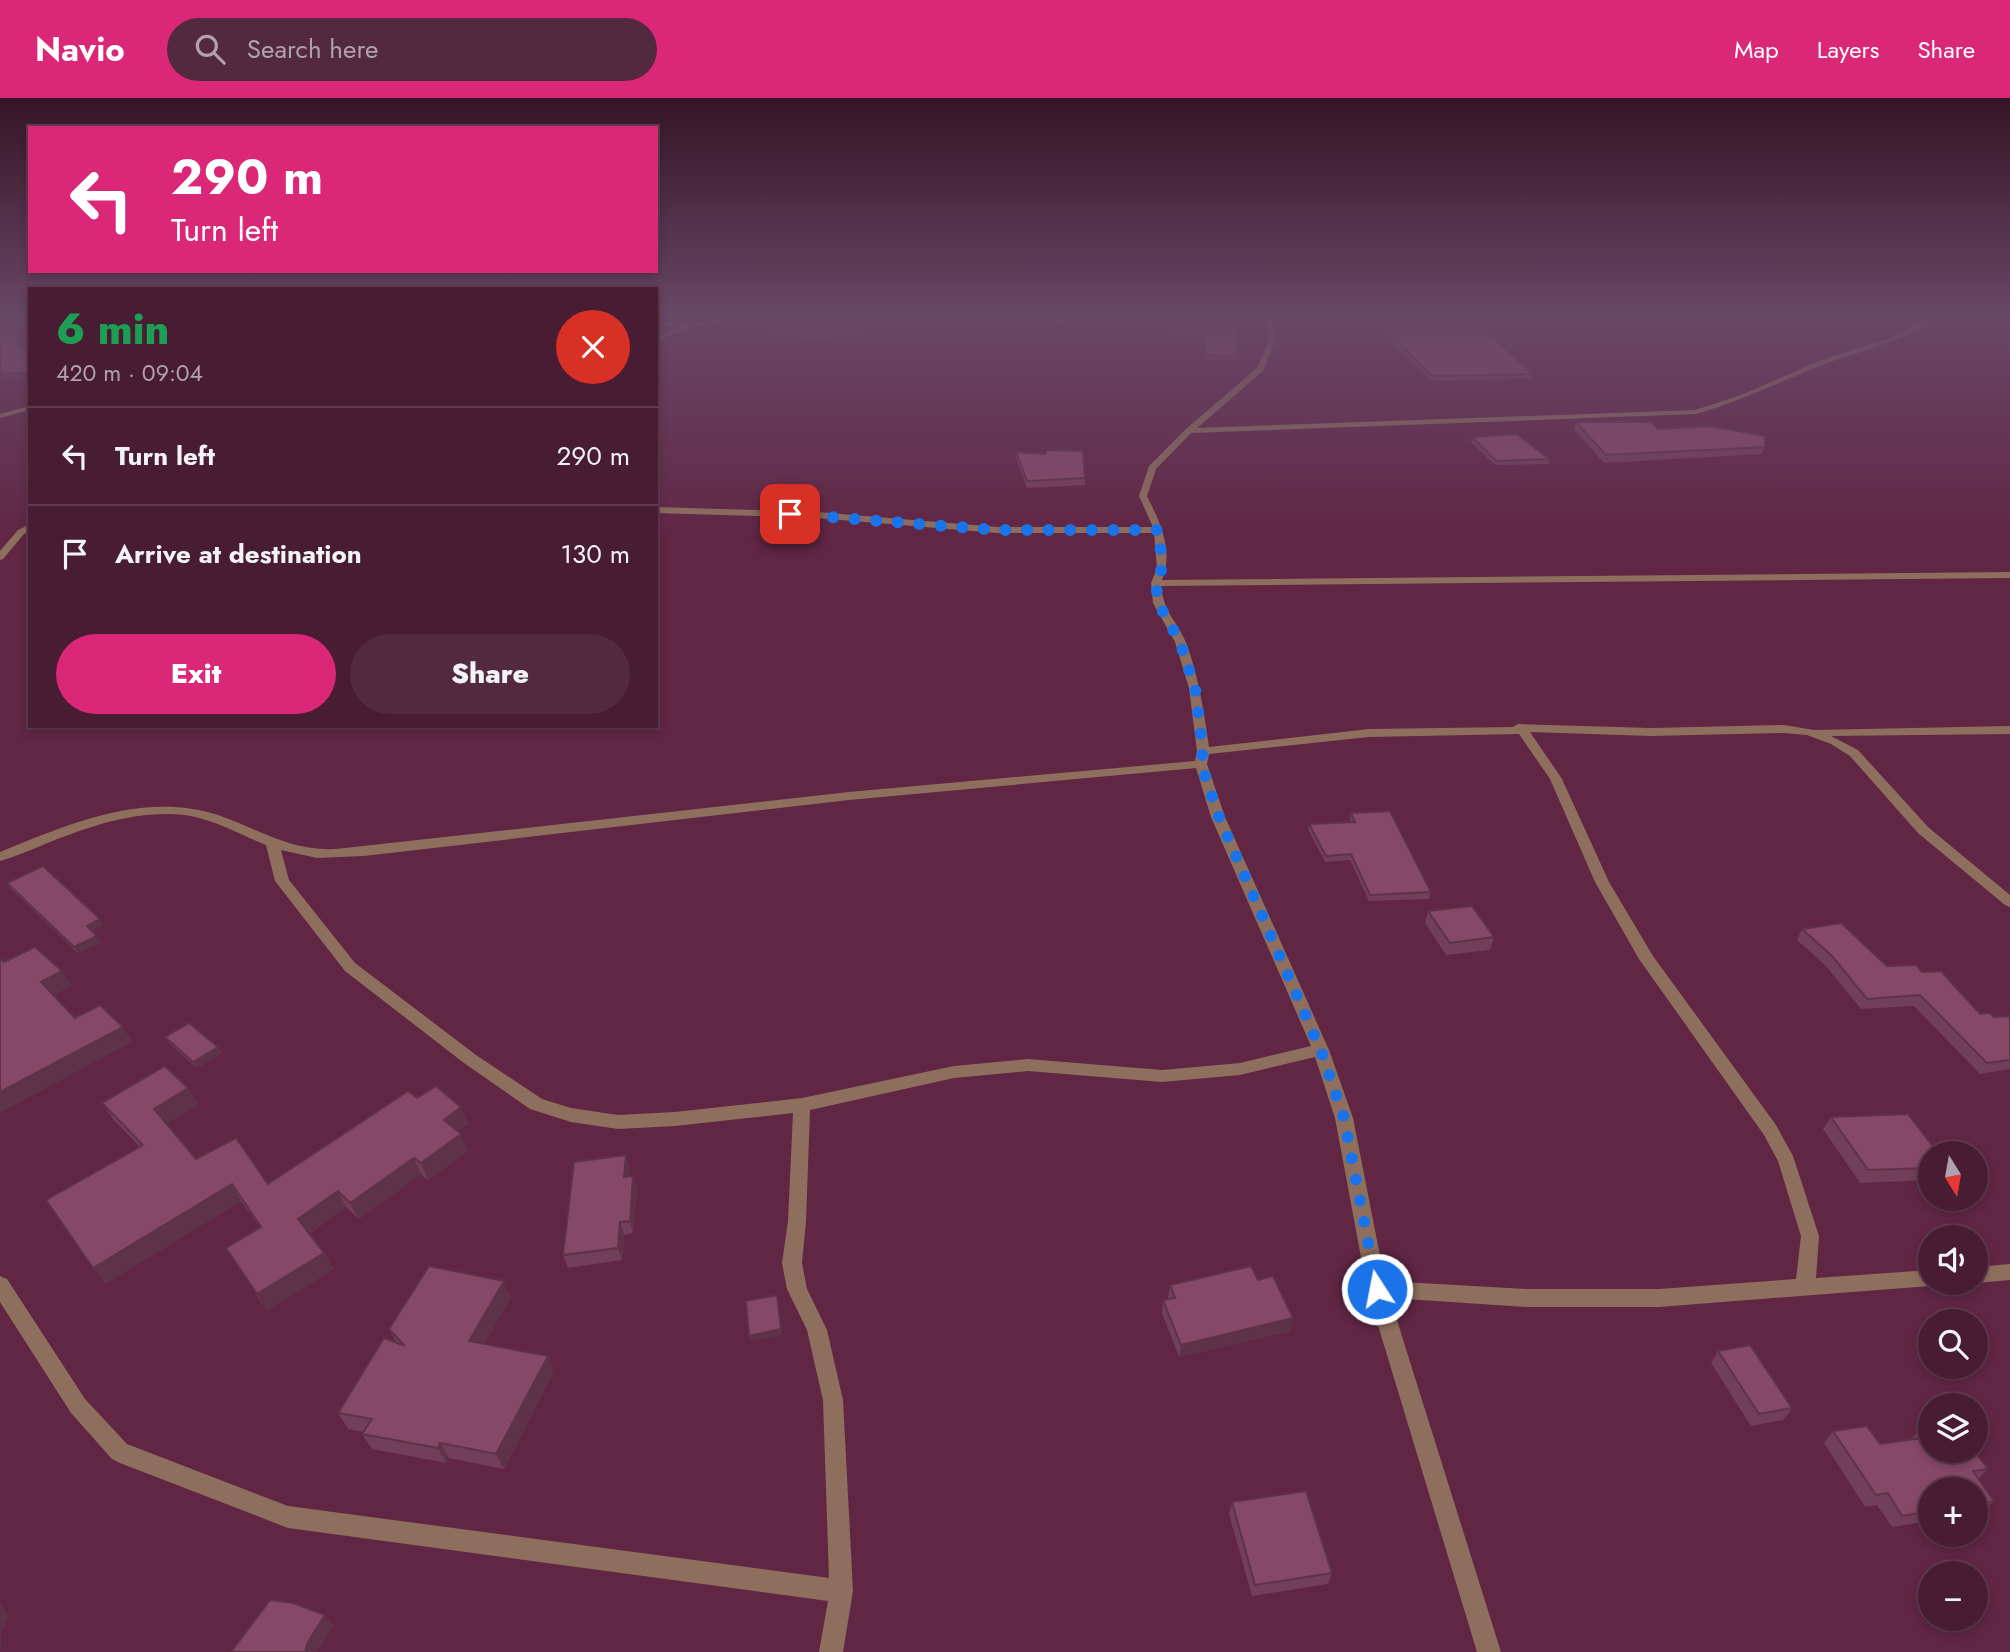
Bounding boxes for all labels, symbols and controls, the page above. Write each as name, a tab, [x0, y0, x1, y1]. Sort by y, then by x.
search box	[167, 18, 657, 81]
text: Navio	[35, 26, 125, 73]
icon: search	[191, 30, 229, 68]
text: Search here	[247, 30, 378, 68]
text: Map	[1734, 32, 1779, 67]
text: Layers	[1817, 32, 1879, 67]
text: Share	[1917, 32, 1975, 67]
text: 290 m	[171, 142, 323, 212]
icon: left	[56, 154, 147, 245]
text: Turn left	[171, 207, 278, 253]
text: 6 min	[56, 299, 169, 360]
button: close	[556, 310, 630, 384]
text: 420 m · 09:04	[56, 356, 203, 390]
icon: left	[56, 437, 94, 475]
text: Turn left	[115, 437, 215, 475]
text: 290 m	[557, 437, 630, 475]
pin	[760, 484, 820, 544]
icon: arrive	[771, 495, 809, 533]
icon: arrive	[56, 535, 94, 573]
text: Arrive at destination	[115, 535, 362, 573]
text: 130 m	[560, 535, 630, 573]
button: Exit	[56, 634, 336, 714]
button: Share	[350, 634, 630, 714]
north arrow	[1918, 1141, 1988, 1211]
map controls	[1918, 1141, 1988, 1631]
button: sound	[1918, 1225, 1988, 1295]
position arrow	[1340, 1252, 1414, 1326]
button: search	[1918, 1309, 1988, 1379]
button: layers	[1918, 1393, 1988, 1463]
button: +	[1918, 1477, 1988, 1547]
button: −	[1918, 1561, 1988, 1631]

